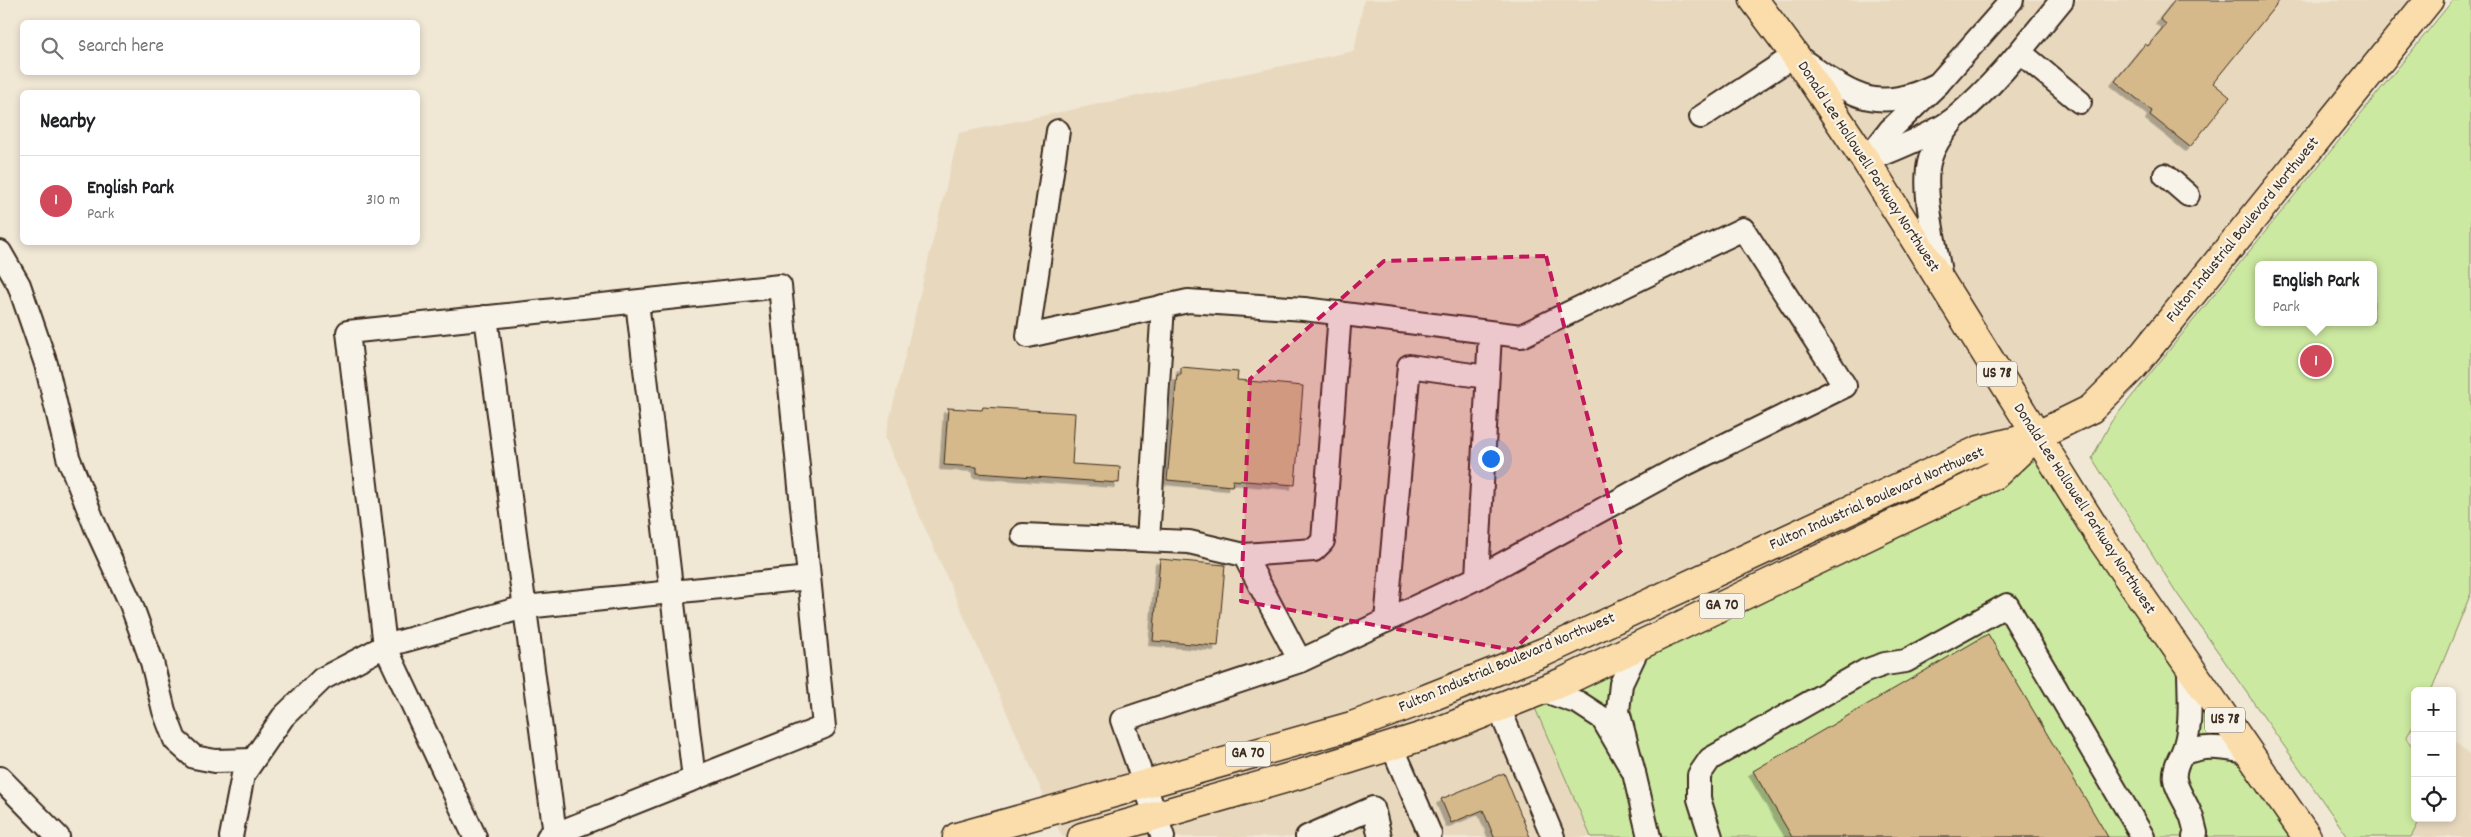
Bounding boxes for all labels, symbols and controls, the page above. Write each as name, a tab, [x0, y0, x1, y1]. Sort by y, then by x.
search box	[20, 20, 420, 75]
icon: search	[38, 34, 66, 62]
text: Search here	[78, 34, 164, 61]
street label: Donald Lee Hollowell Parkway Northwest	[1791, 57, 1945, 277]
text: Nearby	[40, 108, 95, 138]
street label: Fulton Industrial Boulevard Northwest	[2161, 132, 2325, 328]
text: English Park	[87, 176, 174, 203]
text: 1	[54, 189, 58, 212]
text: 310 m	[366, 189, 400, 212]
text: Park	[87, 203, 114, 226]
popup	[2255, 261, 2377, 326]
text: English Park	[2272, 269, 2360, 296]
text: Park	[2272, 296, 2300, 319]
pin: 1	[2300, 342, 2332, 380]
road number: US 78	[1977, 362, 2017, 386]
street label: Donald Lee Hollowell Parkway Northwest	[2007, 399, 2161, 619]
street label: Fulton Industrial Boulevard Northwest	[1766, 441, 1988, 557]
your location	[1478, 446, 1504, 472]
road number: GA 70	[1700, 594, 1744, 618]
street label: Fulton Industrial Boulevard Northwest	[1395, 607, 1619, 719]
map controls	[2411, 687, 2456, 822]
button: +	[2411, 687, 2456, 732]
road number: US 78	[2205, 708, 2245, 732]
button: −	[2411, 732, 2456, 777]
road number: GA 70	[1226, 742, 1270, 766]
button: locate	[2411, 777, 2456, 822]

